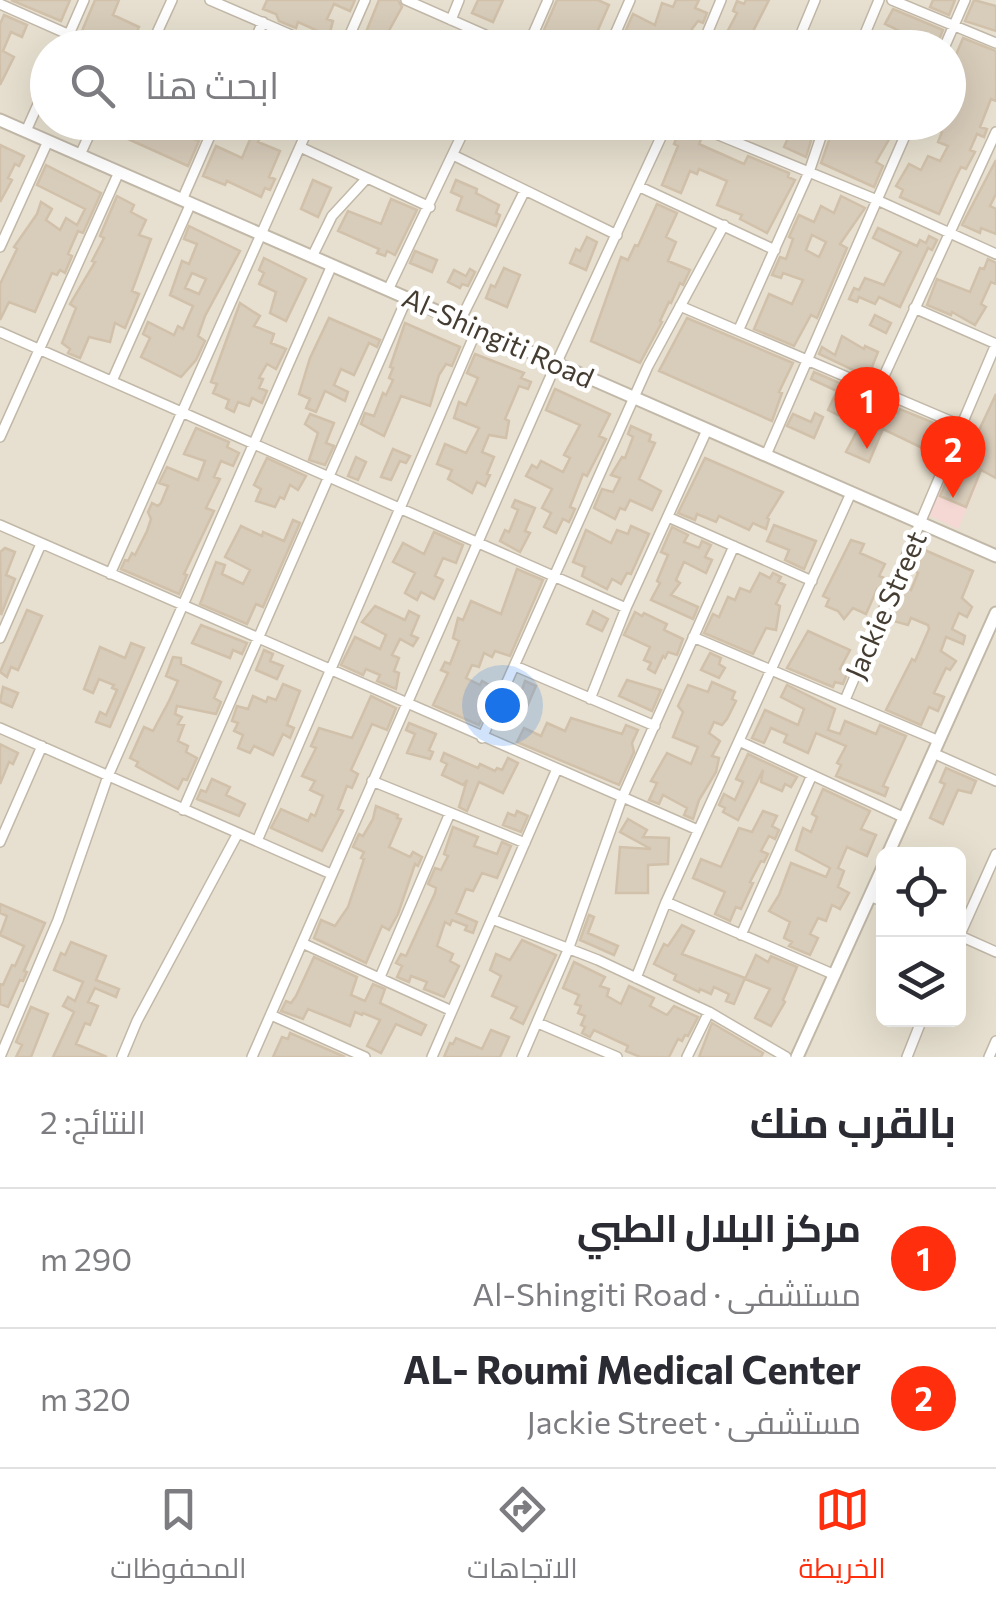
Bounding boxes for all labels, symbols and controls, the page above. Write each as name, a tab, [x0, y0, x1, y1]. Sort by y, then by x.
search box	[30, 30, 966, 140]
icon: search	[65, 58, 120, 113]
text: ابحث هنا	[145, 60, 279, 107]
street label: Al-Shingiti Road	[398, 280, 599, 394]
pin: 1	[834, 366, 900, 449]
pin: 2	[920, 416, 986, 498]
street label: Jackie Street	[837, 525, 933, 684]
your location	[477, 680, 528, 731]
map controls	[876, 847, 966, 1027]
button: locate	[876, 847, 966, 937]
button: layers	[876, 937, 966, 1027]
text: بالقرب منك	[750, 1095, 956, 1147]
text: النتائج: 2	[40, 1101, 146, 1141]
text: مركز البلال الطبي	[577, 1203, 861, 1250]
text: 290 m	[40, 1238, 132, 1278]
text: 1	[916, 1238, 931, 1278]
text: مستشفى · Al-Shingiti Road	[472, 1273, 861, 1313]
text: AL- Roumi Medical Center	[403, 1345, 861, 1392]
text: 320 m	[40, 1378, 131, 1418]
text: 2	[914, 1378, 933, 1418]
text: مستشفى · Jackie Street	[527, 1401, 861, 1441]
tab: المحفوظات	[110, 1482, 247, 1594]
tab: الاتجاهات	[467, 1482, 578, 1594]
tab: الخريطة	[798, 1482, 886, 1594]

